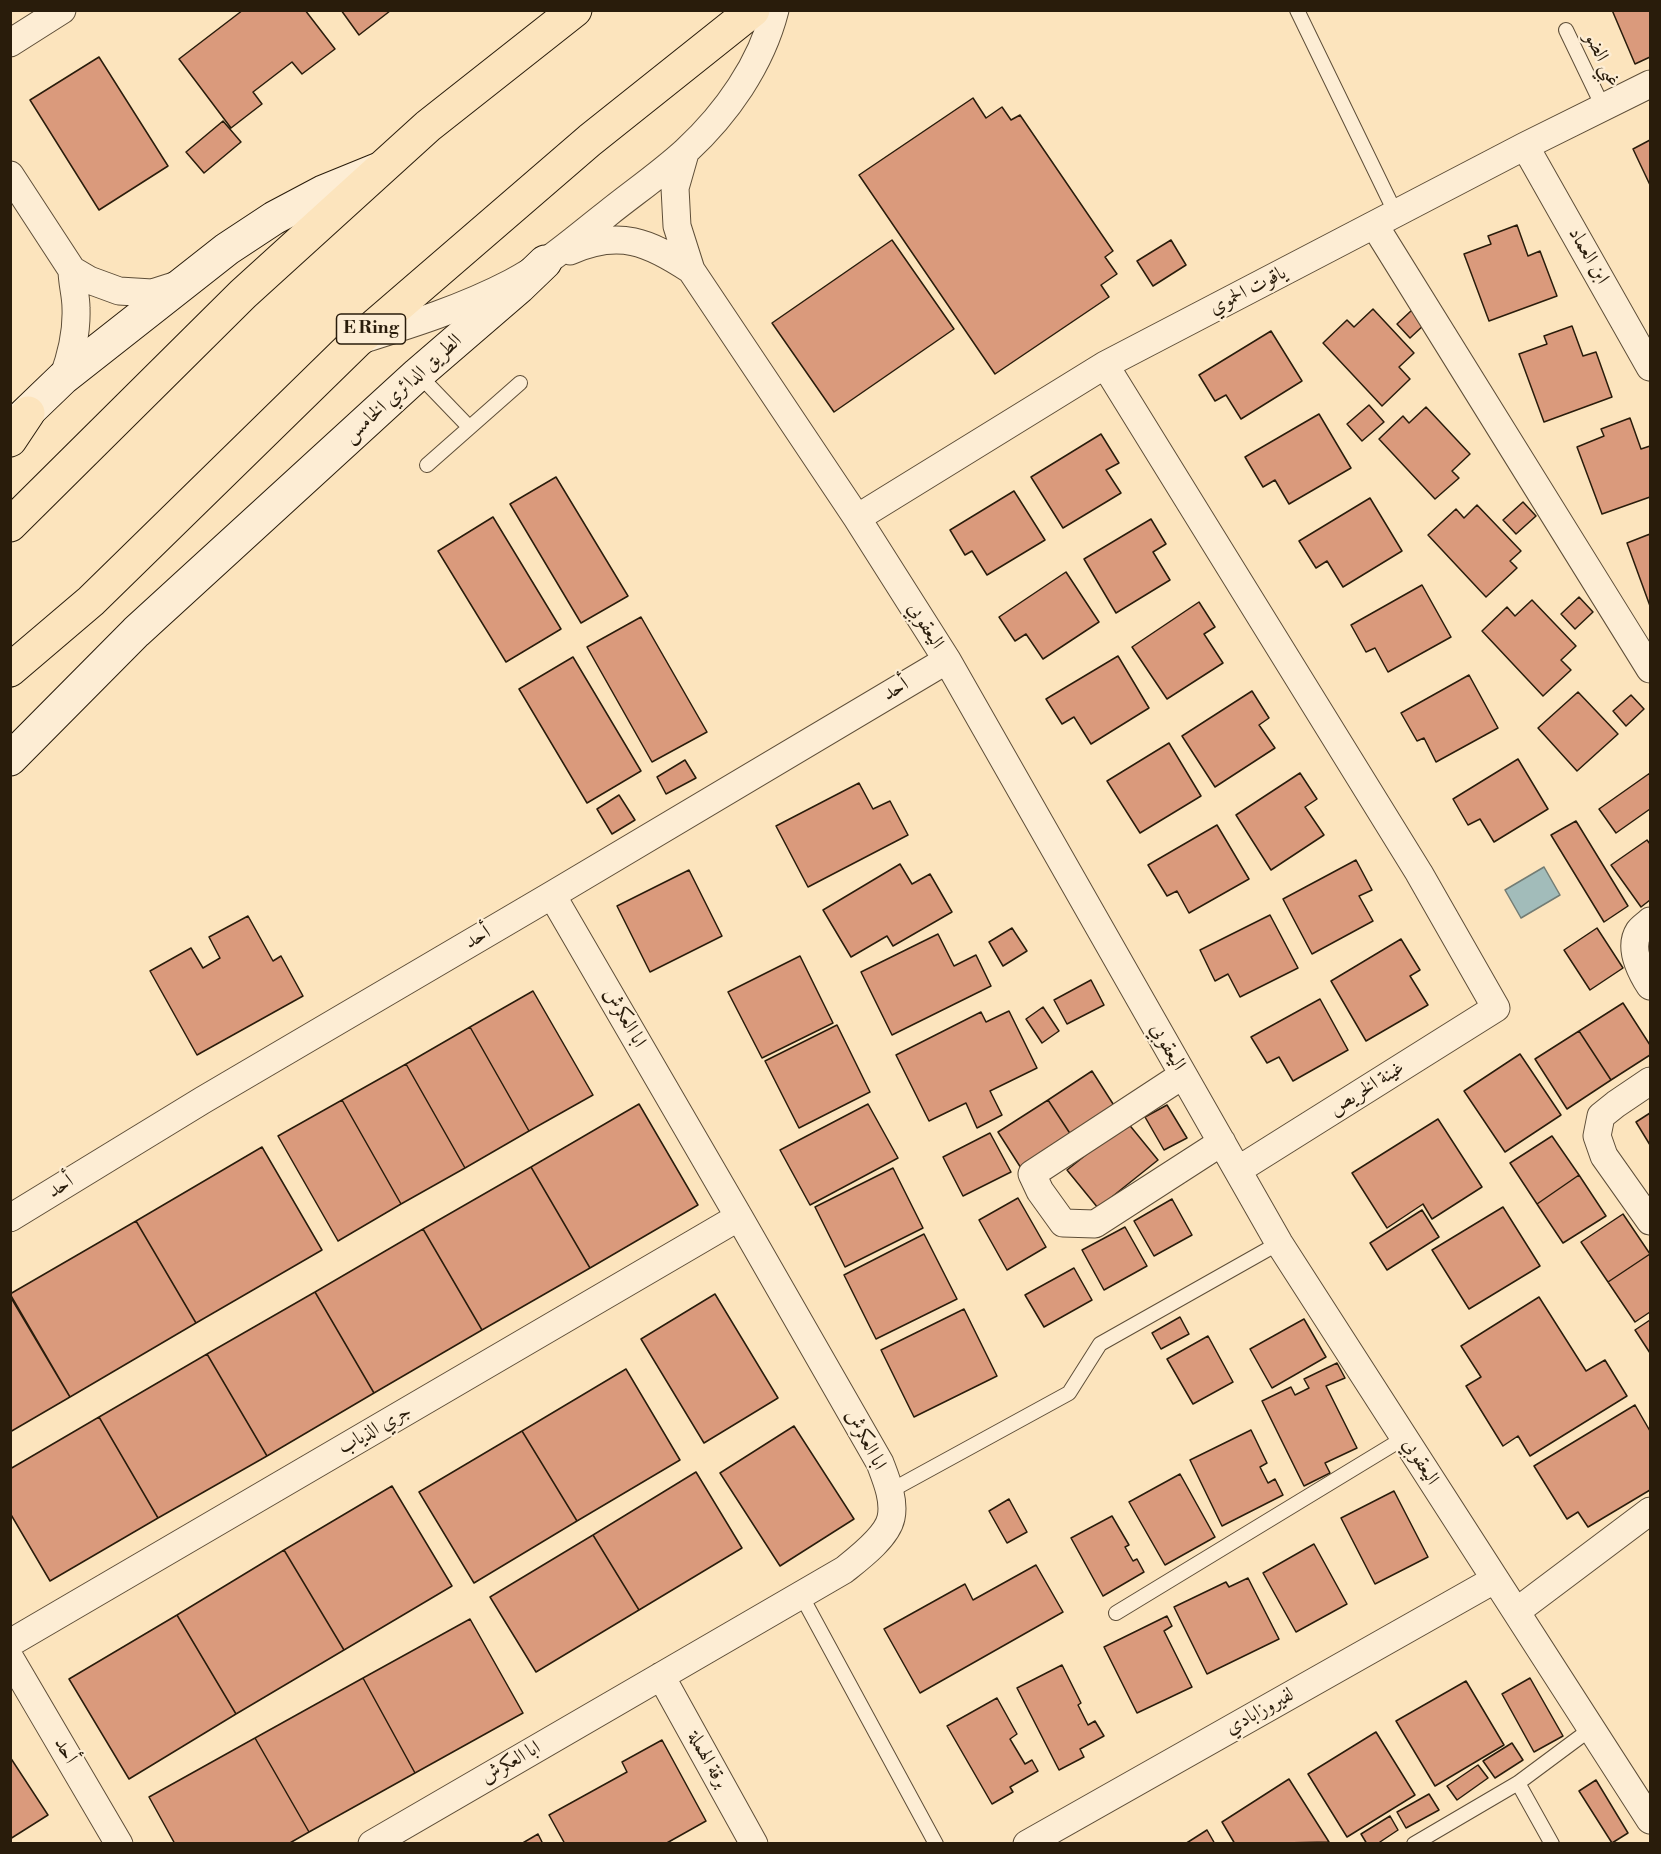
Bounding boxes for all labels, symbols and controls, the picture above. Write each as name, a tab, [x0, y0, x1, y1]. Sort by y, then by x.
street label: غبي الضو	[1579, 29, 1625, 91]
street label: ابن العماد	[1562, 223, 1614, 289]
street label: ياقوت الحموي	[1205, 261, 1291, 321]
road number: E Ring	[336, 314, 406, 344]
street label: الطريق الدائري الخامس	[339, 329, 467, 449]
street label: اليعقوبي	[901, 598, 949, 654]
street label: أحد	[879, 673, 913, 707]
street label: أحد	[461, 921, 495, 955]
street label: ابا العكرش	[597, 984, 651, 1052]
street label: اليعقوبي	[1144, 1019, 1190, 1075]
street label: غينة الخريص	[1325, 1056, 1409, 1122]
street label: أحد	[44, 1170, 78, 1204]
street label: جري الذياب	[334, 1399, 416, 1461]
street label: ابا العكرش	[839, 1406, 891, 1474]
street label: اليعقوبي	[1396, 1434, 1444, 1490]
street label: لفيروزابادي	[1221, 1683, 1299, 1741]
street label: برقة الهملة	[682, 1727, 732, 1793]
street label: أحد	[48, 1734, 82, 1768]
street label: ابا العكرش	[477, 1736, 545, 1790]

